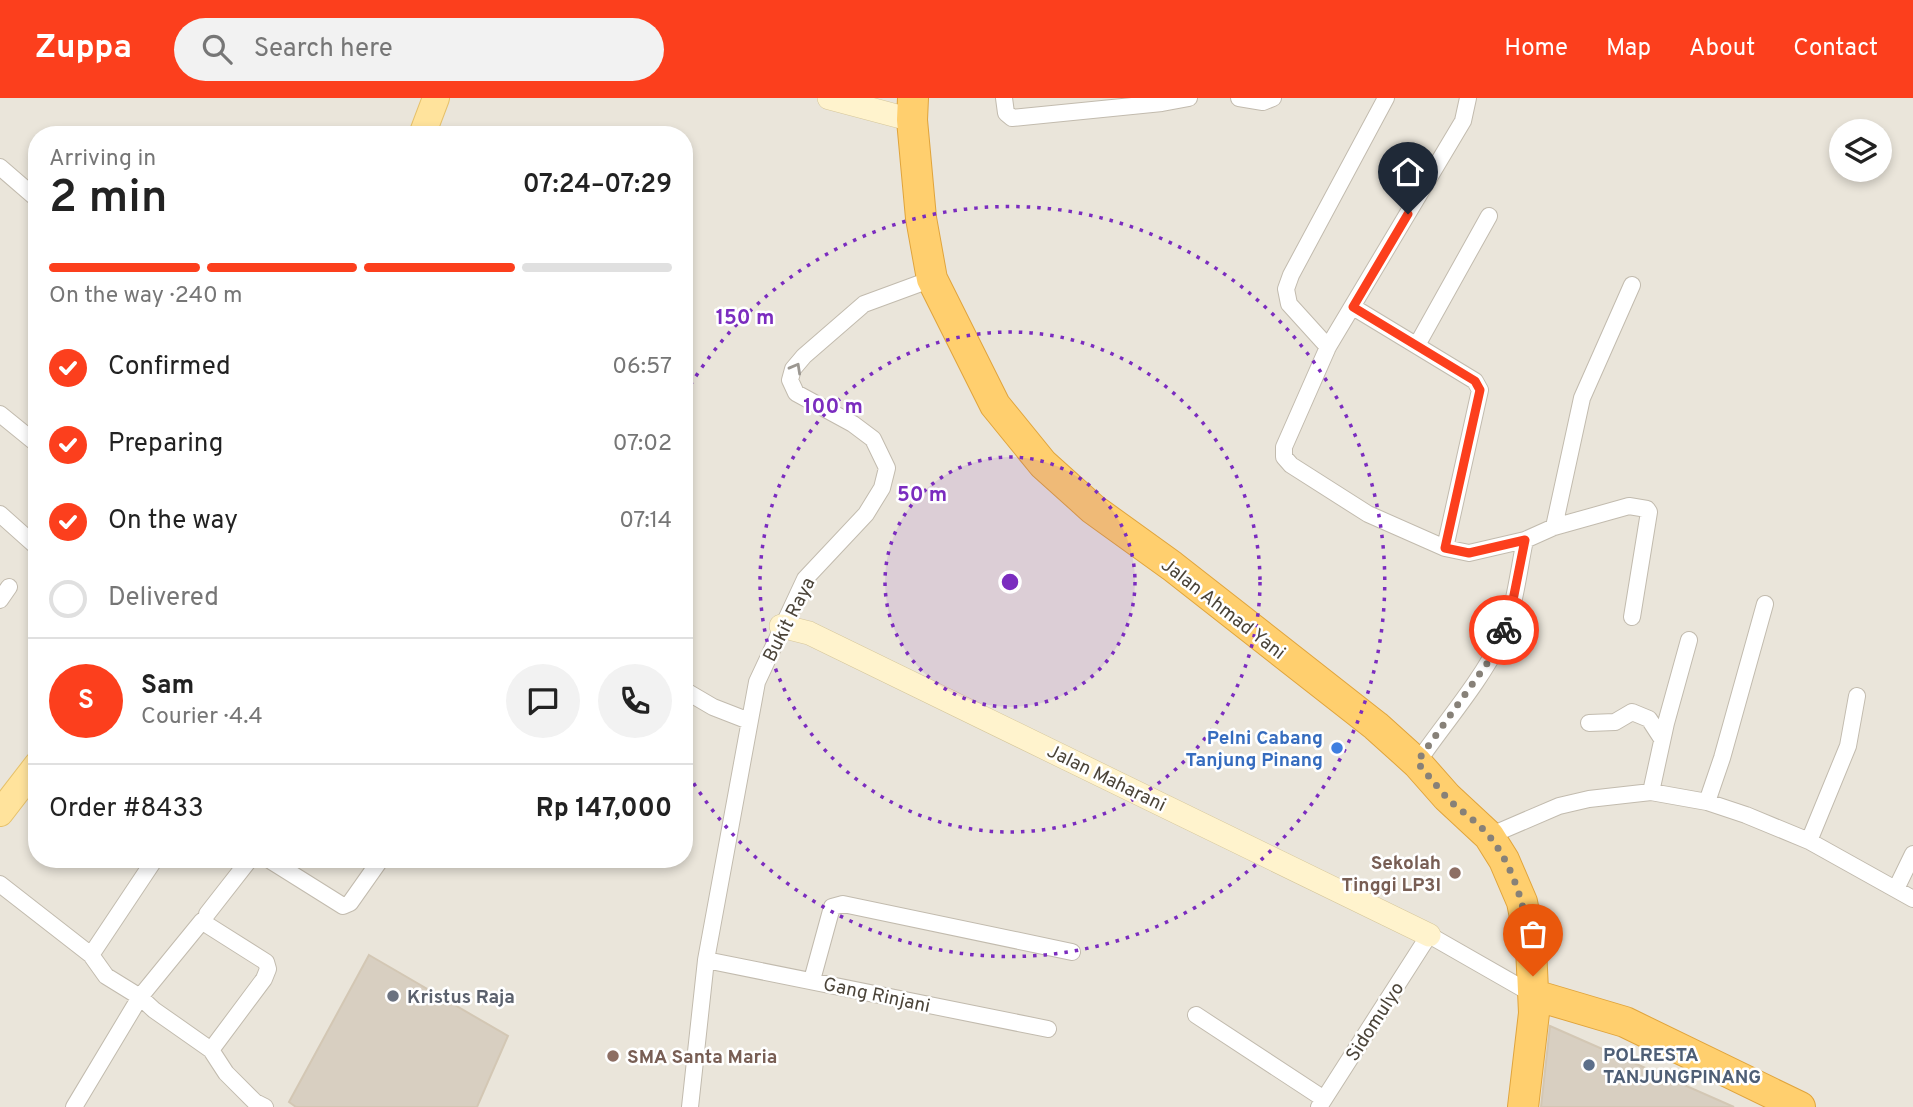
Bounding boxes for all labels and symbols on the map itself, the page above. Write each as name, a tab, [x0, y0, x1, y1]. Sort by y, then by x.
pin	[1378, 142, 1438, 214]
text: 150 m	[716, 305, 774, 332]
one-way arrow	[788, 363, 802, 376]
text: 100 m	[803, 394, 863, 421]
text: 50 m	[897, 482, 947, 509]
street label: Jalan Ahmad Yani	[1156, 554, 1290, 666]
centre of rings	[998, 570, 1022, 594]
street label: Bukit Raya	[758, 574, 821, 666]
courier	[1469, 595, 1539, 665]
place label: Pelni Cabang Tanjung Pinang	[1185, 727, 1323, 773]
street label: Jalan Maharani	[1043, 740, 1169, 818]
marker: Pelni Cabang Tanjung Pinang	[1329, 740, 1345, 756]
place label: Sekolah Tinggi LP3I	[1342, 852, 1441, 898]
marker: Sekolah Tinggi LP3I	[1447, 865, 1463, 881]
pin	[1503, 904, 1563, 976]
street label: Gang Rinjani	[821, 973, 932, 1019]
street label: Sidomulyo	[1341, 978, 1410, 1066]
place label: Kristus Raja	[407, 986, 515, 1010]
marker: Kristus Raja	[385, 988, 401, 1004]
place label: POLRESTA TANJUNGPINANG	[1603, 1044, 1761, 1090]
place label: SMA Santa Maria	[627, 1046, 777, 1070]
marker: SMA Santa Maria	[605, 1048, 621, 1064]
marker: POLRESTA TANJUNGPINANG	[1581, 1057, 1597, 1073]

